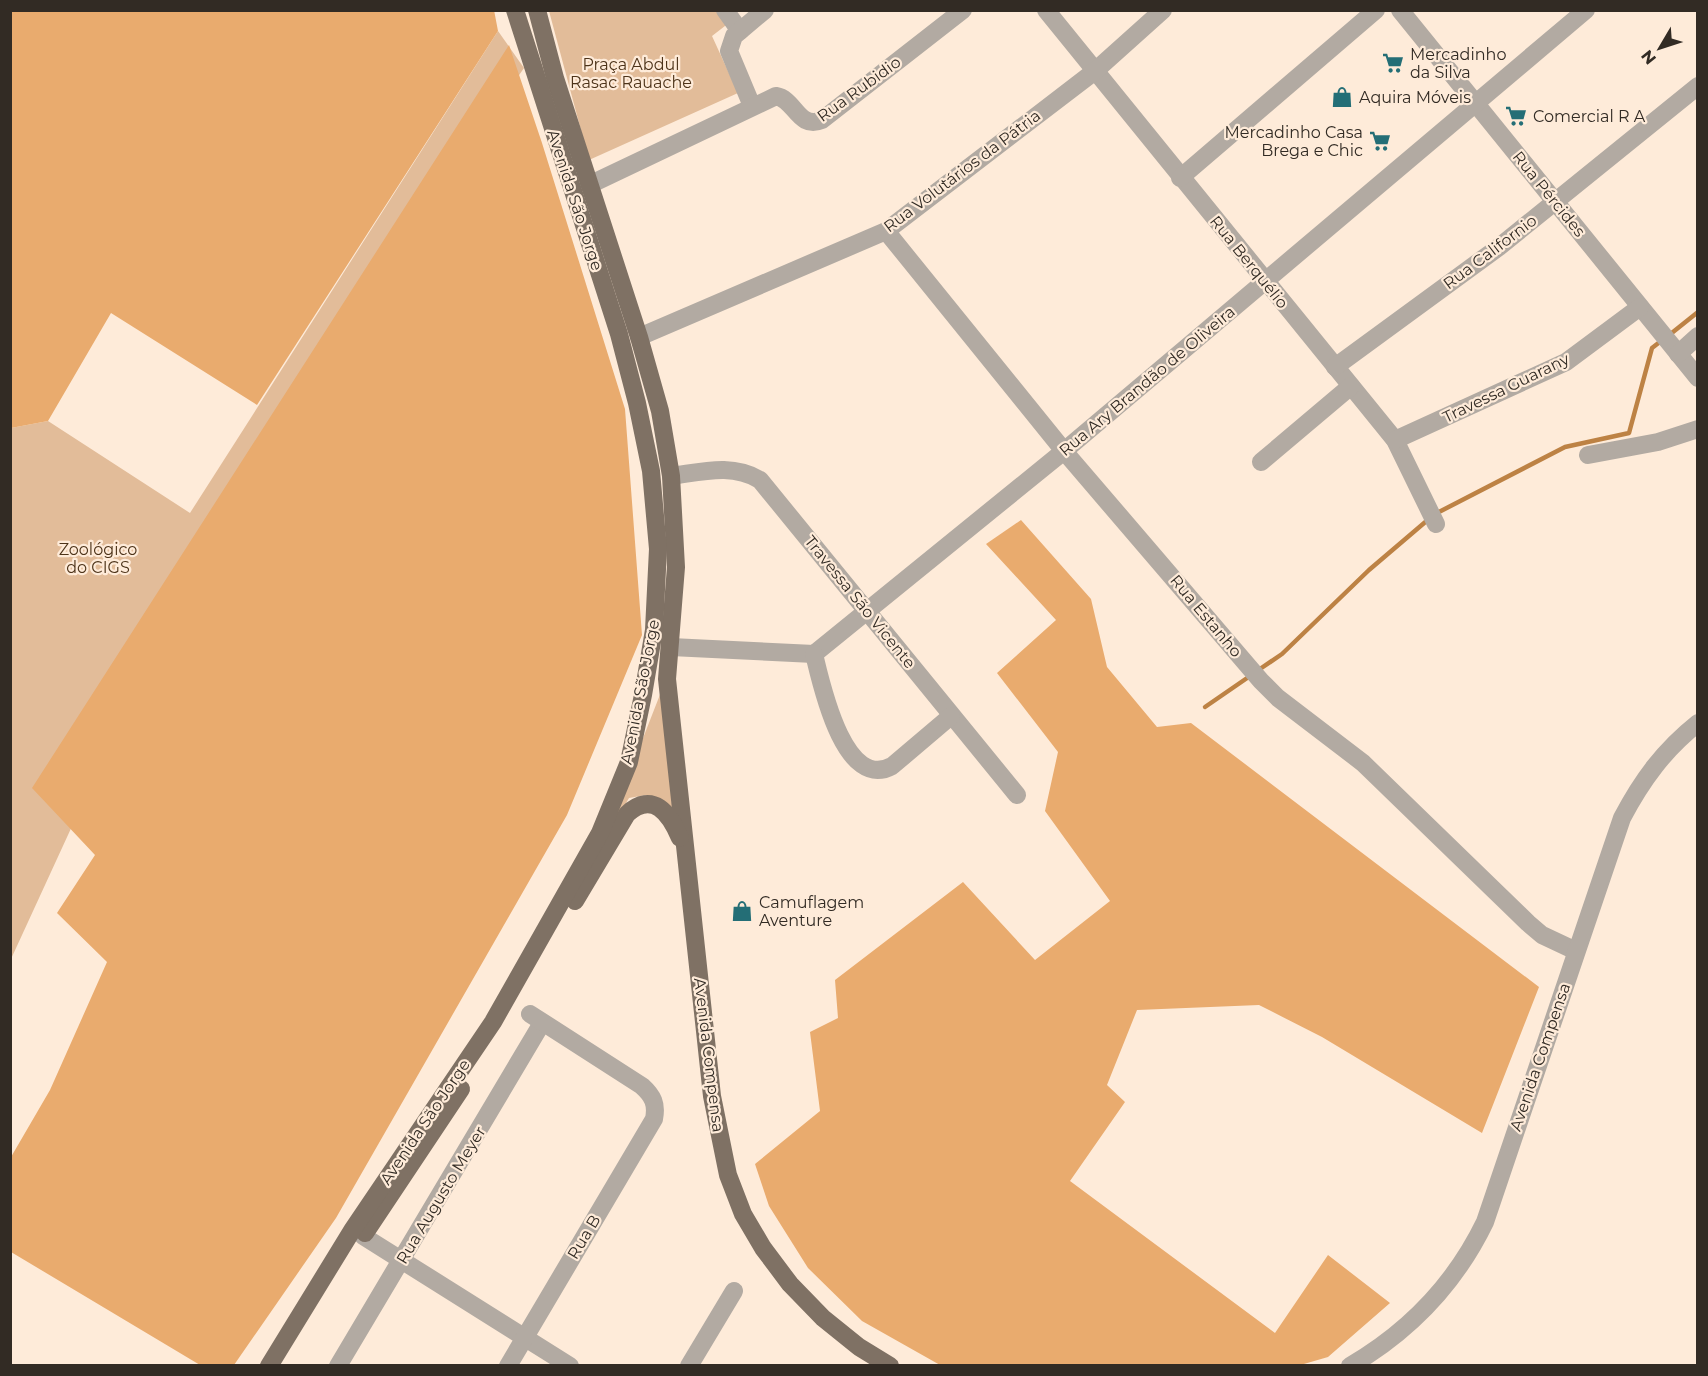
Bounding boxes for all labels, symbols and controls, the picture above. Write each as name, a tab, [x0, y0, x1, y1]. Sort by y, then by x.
north arrow	[1630, 18, 1690, 78]
place label: Mercadinho da Silva	[1410, 45, 1506, 82]
text: N	[1637, 46, 1660, 68]
supermarket icon: Mercadinho da Silva	[1381, 51, 1405, 75]
street label: Rua Rubidio	[814, 52, 904, 126]
park label: Praça Abdul Rasac Rauache	[570, 55, 692, 92]
shop icon: Aquira Móveis	[1330, 85, 1354, 109]
place label: Aquira Móveis	[1359, 88, 1471, 107]
supermarket icon: Comercial R A	[1504, 104, 1528, 128]
street label: Rua Volutários da Pátria	[880, 106, 1044, 236]
place label: Comercial R A	[1533, 107, 1646, 126]
place label: Mercadinho Casa Brega e Chic	[1224, 123, 1363, 160]
street label: Avenida São Jorge	[543, 127, 607, 273]
supermarket icon: Mercadinho Casa Brega e Chic	[1368, 129, 1392, 153]
street label: Rua Pércides	[1509, 147, 1589, 241]
street label: Rua Californio	[1440, 211, 1540, 293]
street label: Rua Berquélio	[1206, 212, 1292, 312]
street label: Rua Ary Brandão de Oliveira	[1055, 302, 1239, 460]
street label: Travessa Guarany	[1440, 349, 1573, 427]
street label: Travessa São Vicente	[801, 532, 919, 672]
park label: Zoológico do CIGS	[59, 540, 137, 577]
street label: Rua Estanho	[1166, 571, 1246, 661]
street label: Avenida São Jorge	[617, 618, 663, 766]
place label: Camuflagem Aventure	[759, 893, 864, 930]
shop icon: Camuflagem Aventure	[730, 899, 754, 923]
street label: Avenida Compensa	[690, 977, 728, 1133]
street label: Avenida Compensa	[1506, 980, 1574, 1134]
street label: Avenida São Jorge	[376, 1056, 474, 1188]
street label: Rua Augusto Meyer	[392, 1123, 490, 1267]
street label: Rua B	[563, 1212, 605, 1262]

